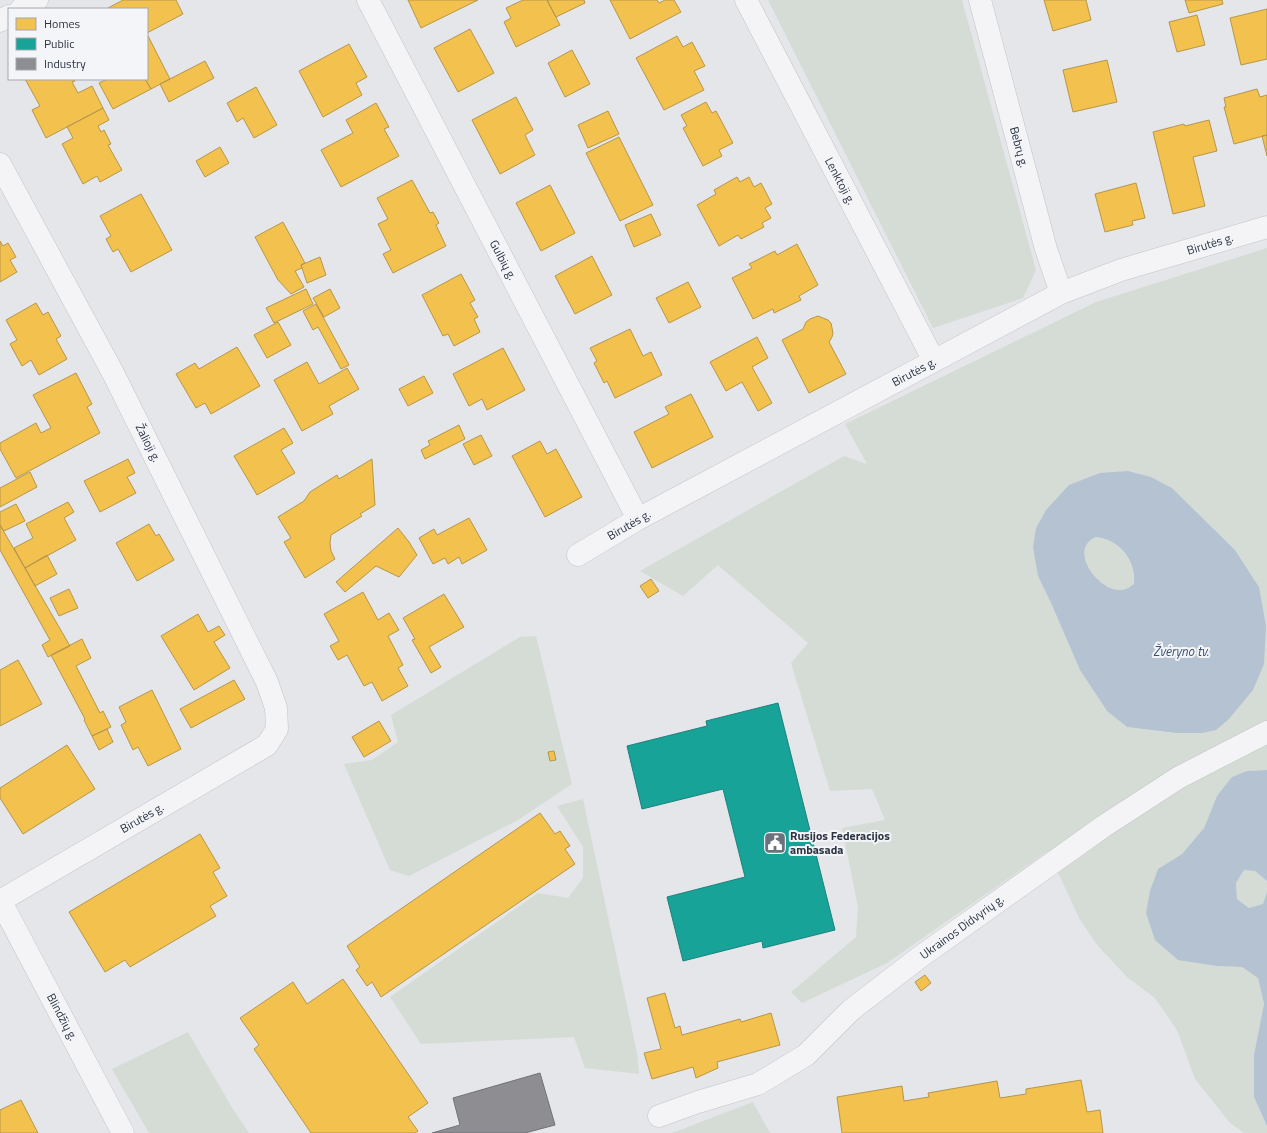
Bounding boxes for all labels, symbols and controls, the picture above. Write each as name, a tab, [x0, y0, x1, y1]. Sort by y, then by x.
legend	[8, 8, 148, 80]
text: Homes	[44, 14, 80, 33]
text: Public	[44, 34, 74, 53]
text: Industry	[44, 54, 86, 73]
street label: Bebrų g.	[1005, 124, 1034, 169]
street label: Lenktoji g.	[820, 154, 861, 208]
street label: Birutės g.	[1184, 227, 1235, 260]
street label: Gulbių g.	[485, 236, 522, 283]
street label: Birutės g.	[888, 352, 939, 391]
street label: Žalioji g.	[131, 420, 166, 465]
street label: Birutės g.	[603, 504, 654, 545]
water label: Žvėryno tv.	[1153, 641, 1209, 661]
street label: Birutės g.	[116, 797, 167, 838]
place label: Rusijos Federacijos ambasada	[790, 826, 890, 859]
public building icon: Rusijos Federacijos ambasada	[762, 830, 788, 856]
street label: Ukrainos Didvyrių g.	[916, 889, 1008, 964]
street label: Blindžių g.	[42, 990, 83, 1044]

